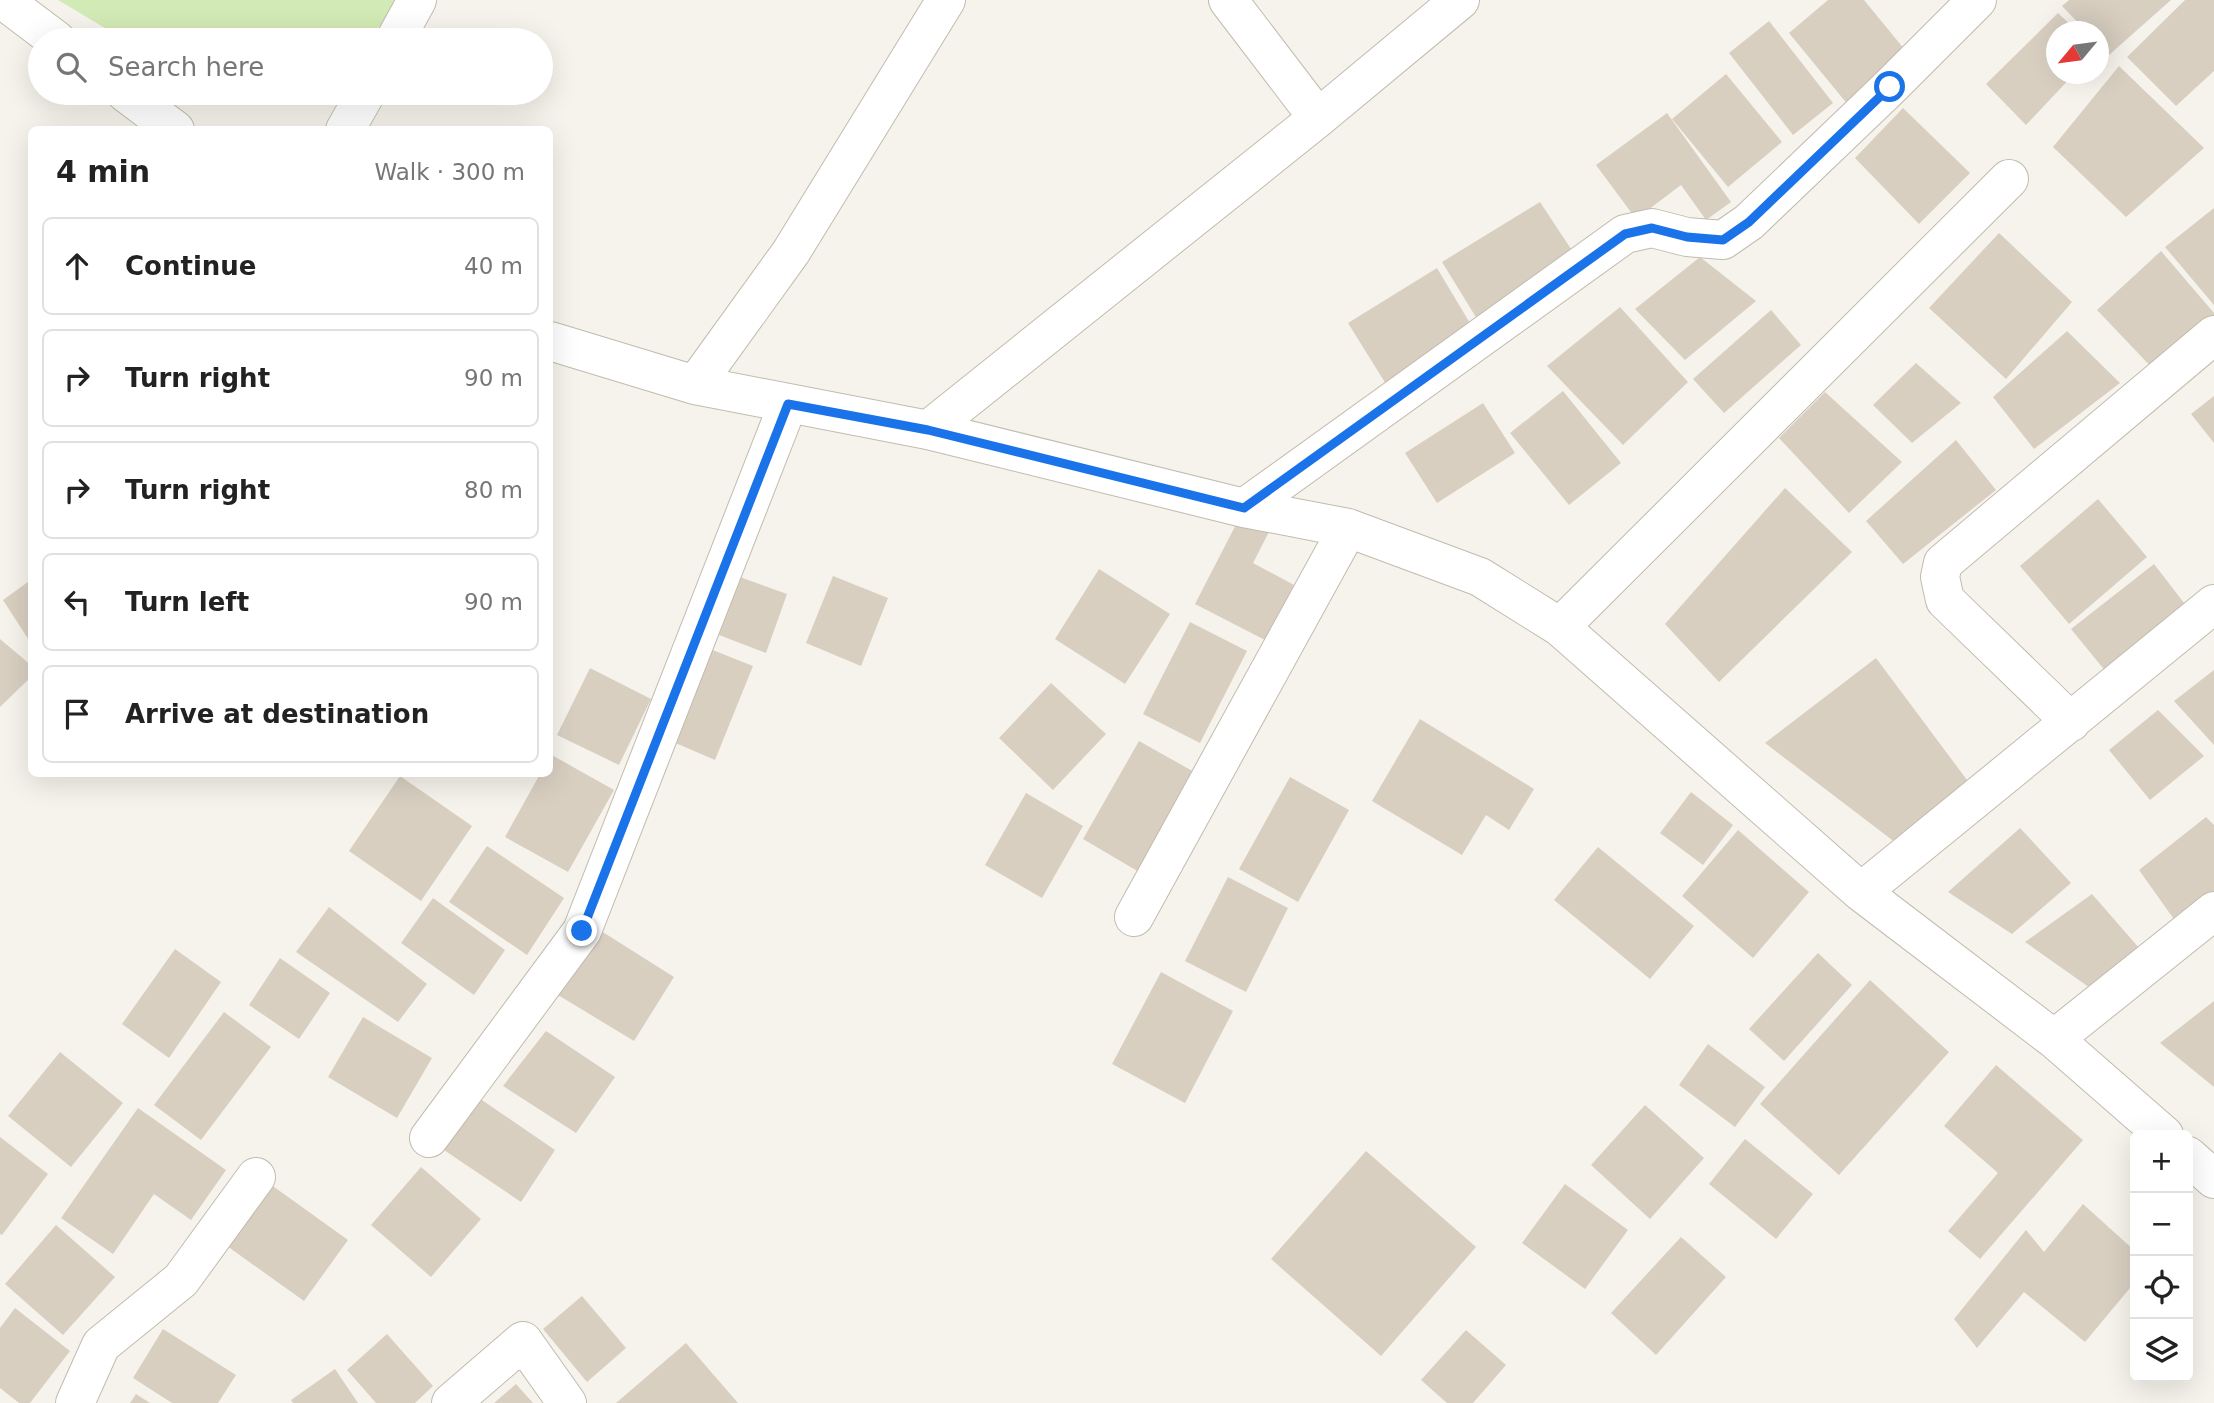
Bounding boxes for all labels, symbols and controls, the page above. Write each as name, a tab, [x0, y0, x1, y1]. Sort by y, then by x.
north arrow	[2046, 21, 2109, 84]
search box	[28, 28, 553, 105]
icon: search	[52, 48, 90, 86]
text: Search here	[108, 52, 264, 82]
route start	[1874, 71, 1905, 102]
text: 4 min	[56, 154, 150, 189]
text: Walk · 300 m	[374, 159, 525, 185]
icon: ahead	[58, 247, 96, 285]
text: Continue	[125, 251, 256, 281]
text: 40 m	[464, 253, 523, 279]
icon: right	[58, 359, 96, 397]
text: Turn right	[125, 363, 270, 393]
text: 90 m	[464, 365, 523, 391]
icon: right	[58, 471, 96, 509]
text: Turn right	[125, 475, 270, 505]
text: 80 m	[464, 477, 523, 503]
icon: left	[58, 583, 96, 621]
text: Turn left	[125, 587, 249, 617]
text: 90 m	[464, 589, 523, 615]
icon: arrive	[58, 695, 96, 733]
text: Arrive at destination	[125, 699, 429, 729]
route end	[566, 915, 597, 946]
map controls	[2130, 1130, 2193, 1382]
button: +	[2130, 1130, 2193, 1193]
button: −	[2130, 1193, 2193, 1256]
button: locate	[2130, 1256, 2193, 1319]
button: layers	[2130, 1319, 2193, 1382]

